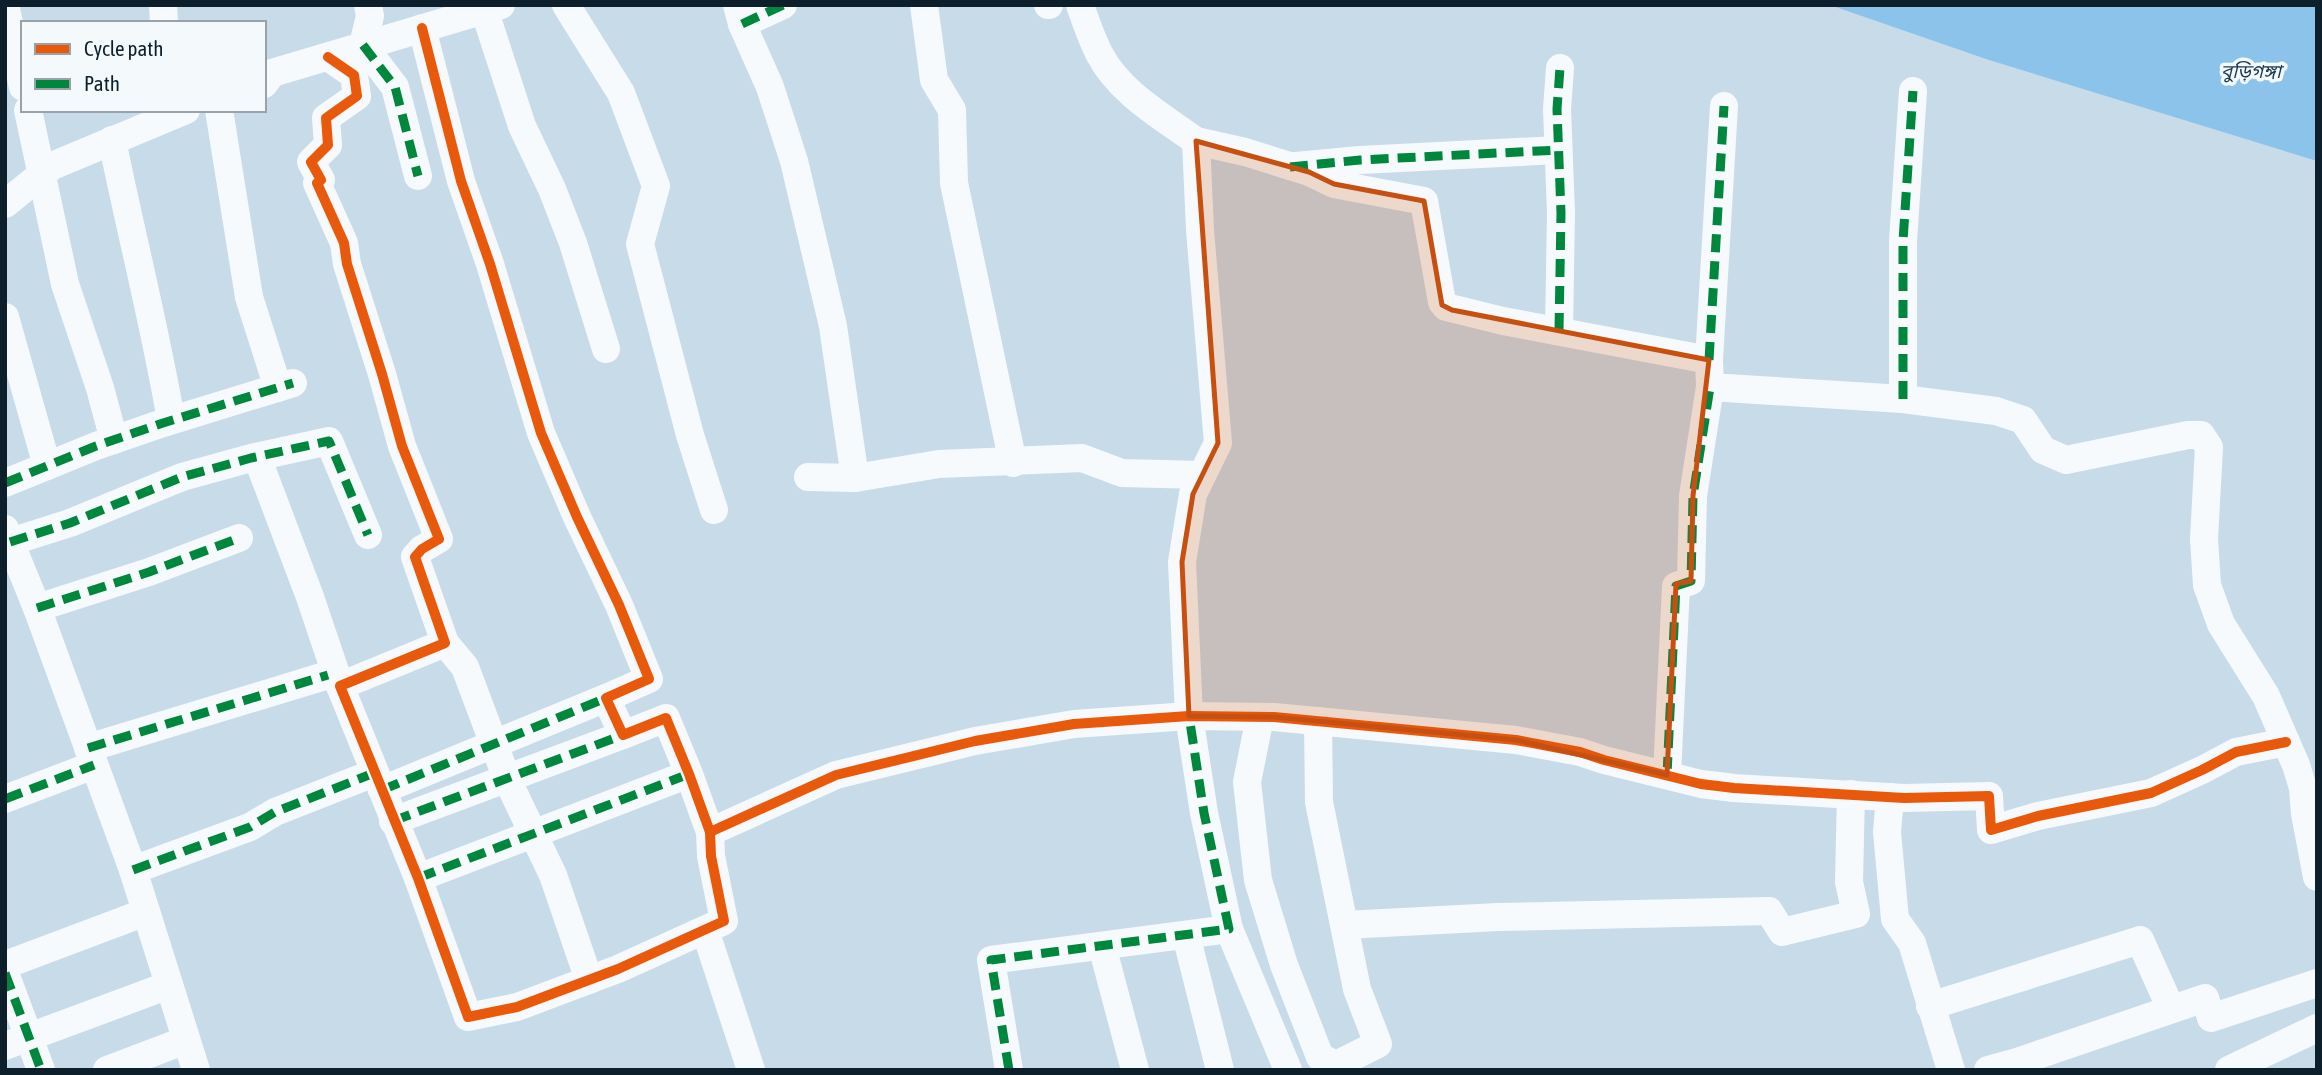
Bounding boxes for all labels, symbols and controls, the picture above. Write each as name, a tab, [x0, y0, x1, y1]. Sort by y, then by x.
legend	[21, 21, 266, 112]
text: Cycle path	[84, 36, 163, 60]
water label: বুড়িগঙ্গা	[2221, 60, 2285, 83]
text: Path	[84, 71, 120, 95]

